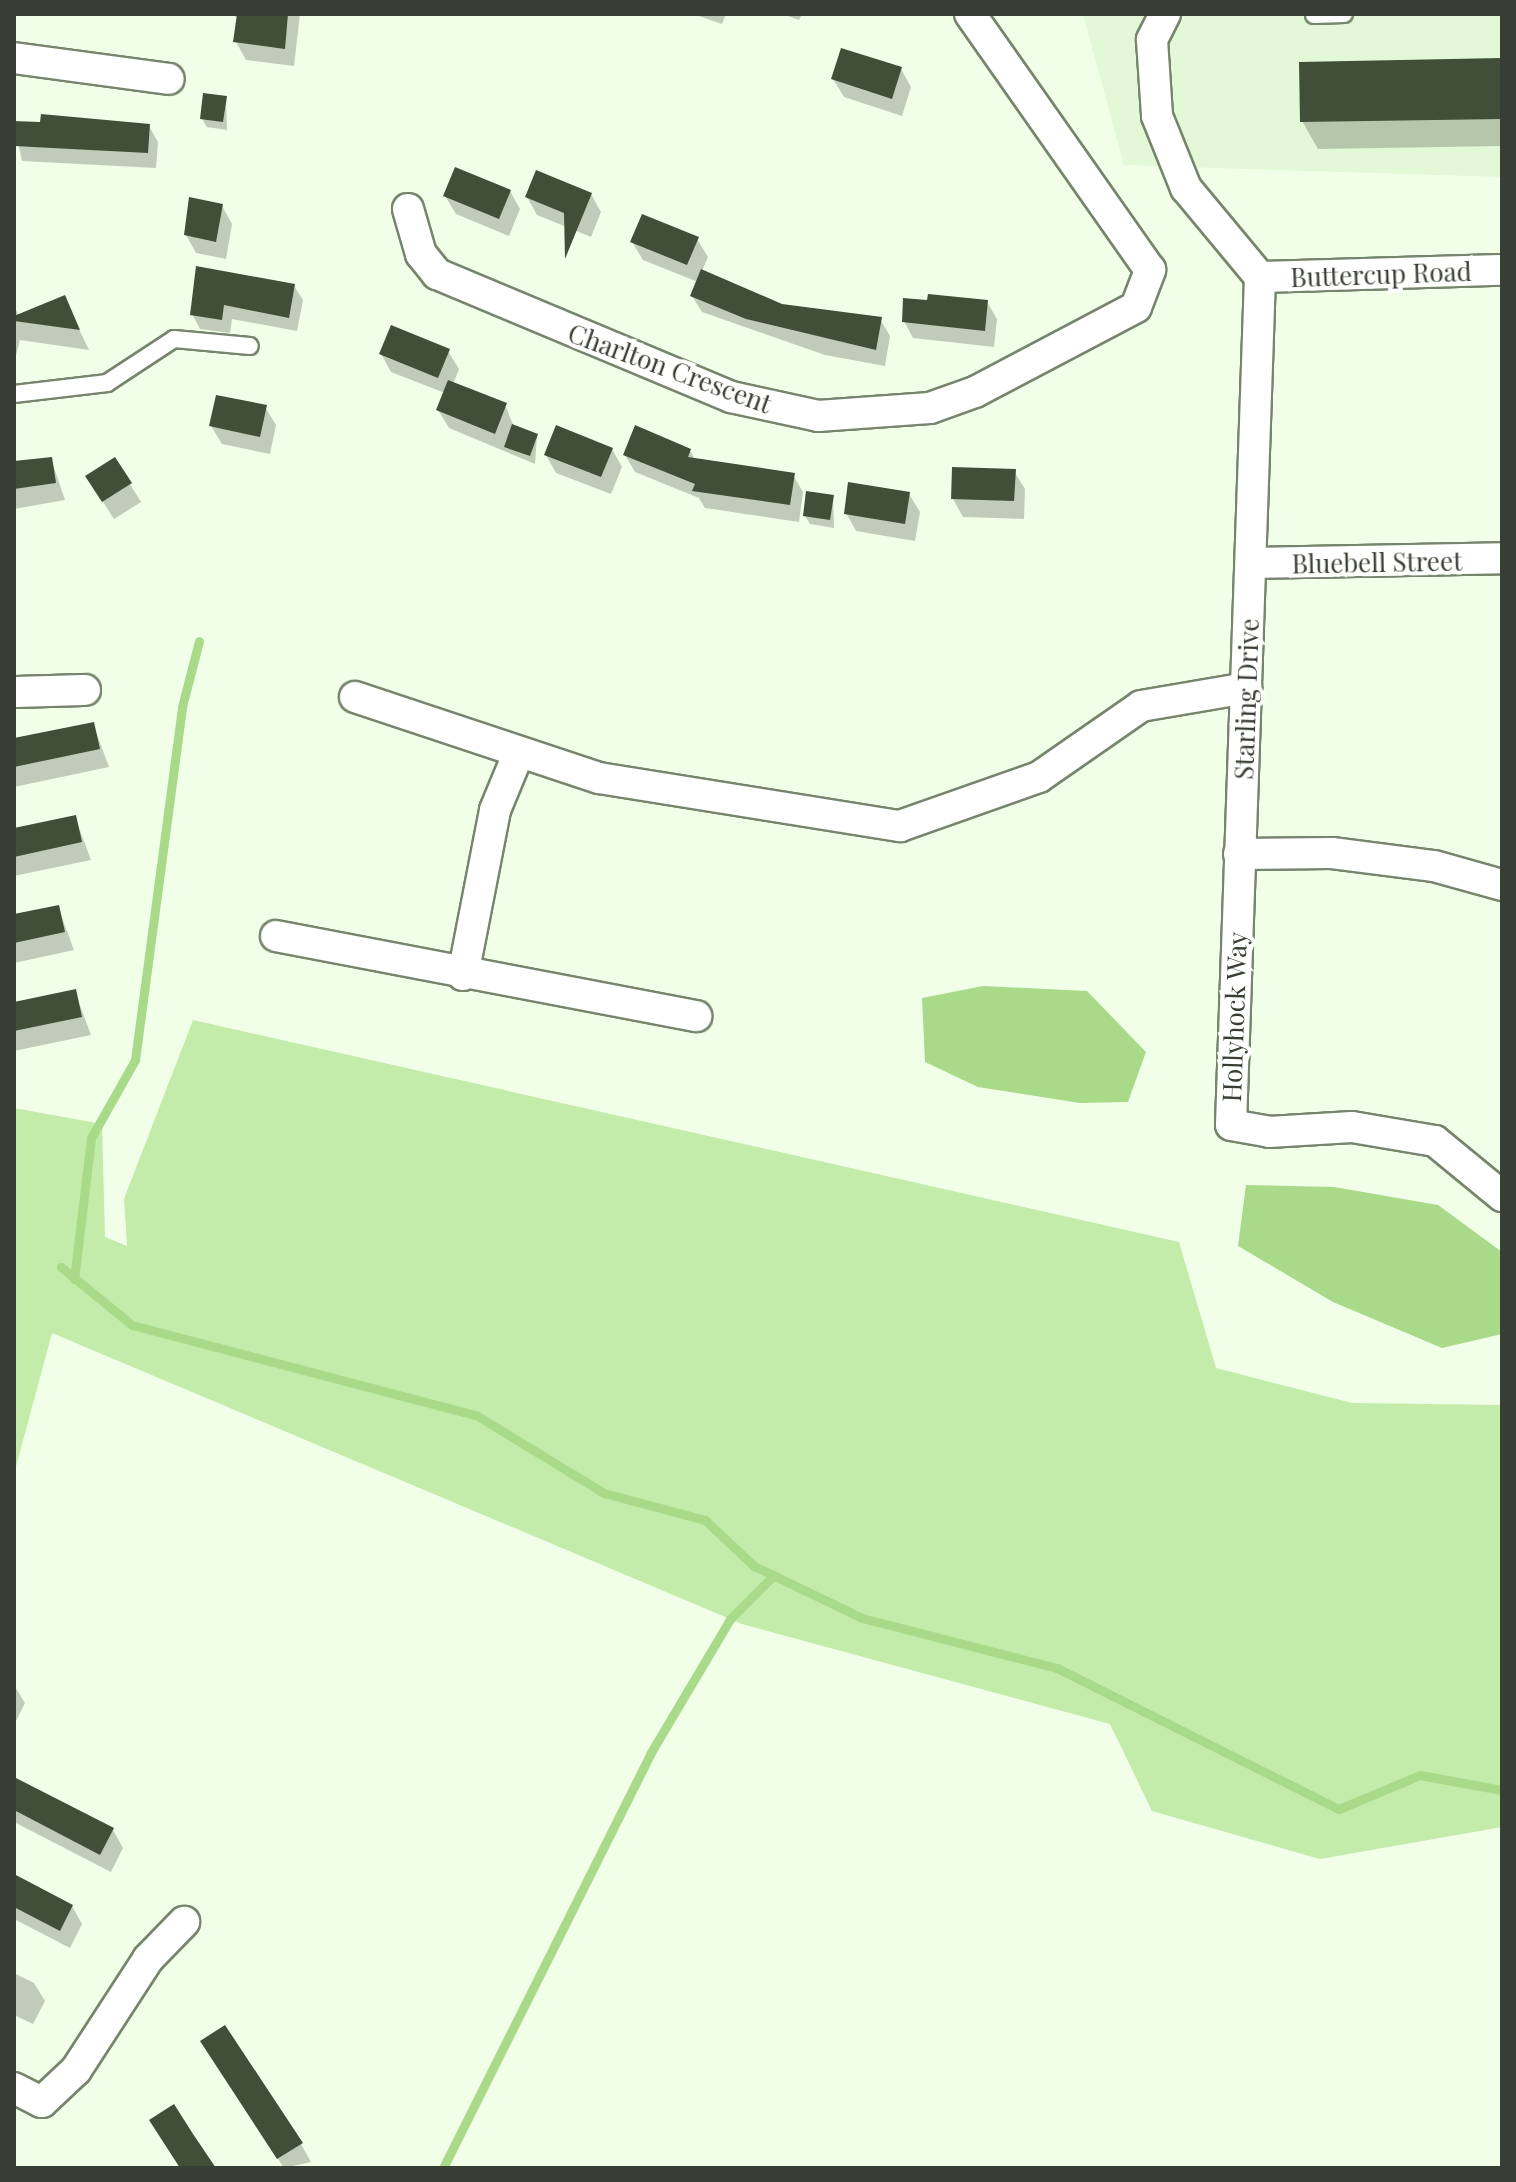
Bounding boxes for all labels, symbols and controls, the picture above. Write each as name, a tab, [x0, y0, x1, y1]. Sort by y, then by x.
street label: Buttercup Road	[1290, 255, 1472, 293]
street label: Charlton Crescent	[564, 317, 776, 419]
street label: Bluebell Street	[1291, 545, 1463, 579]
street label: Starling Drive	[1228, 618, 1264, 780]
street label: Hollyhock Way	[1215, 931, 1253, 1103]

